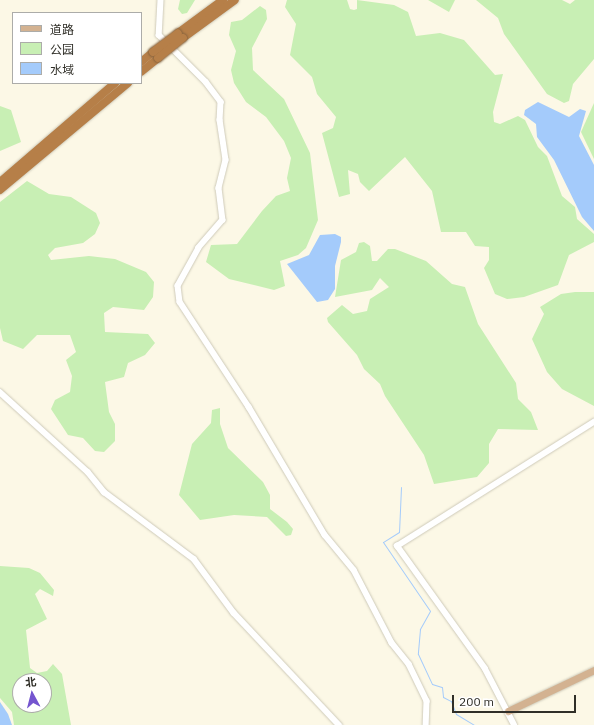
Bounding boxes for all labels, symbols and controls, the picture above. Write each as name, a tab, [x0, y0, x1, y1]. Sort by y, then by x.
legend	[12, 12, 142, 84]
text: 道路	[50, 22, 74, 37]
text: 公园	[50, 42, 74, 57]
text: 水域	[50, 62, 74, 77]
north arrow	[12, 673, 52, 713]
text: 北	[24, 674, 37, 690]
scale bar	[454, 687, 578, 713]
text: 200 m	[459, 694, 494, 709]

